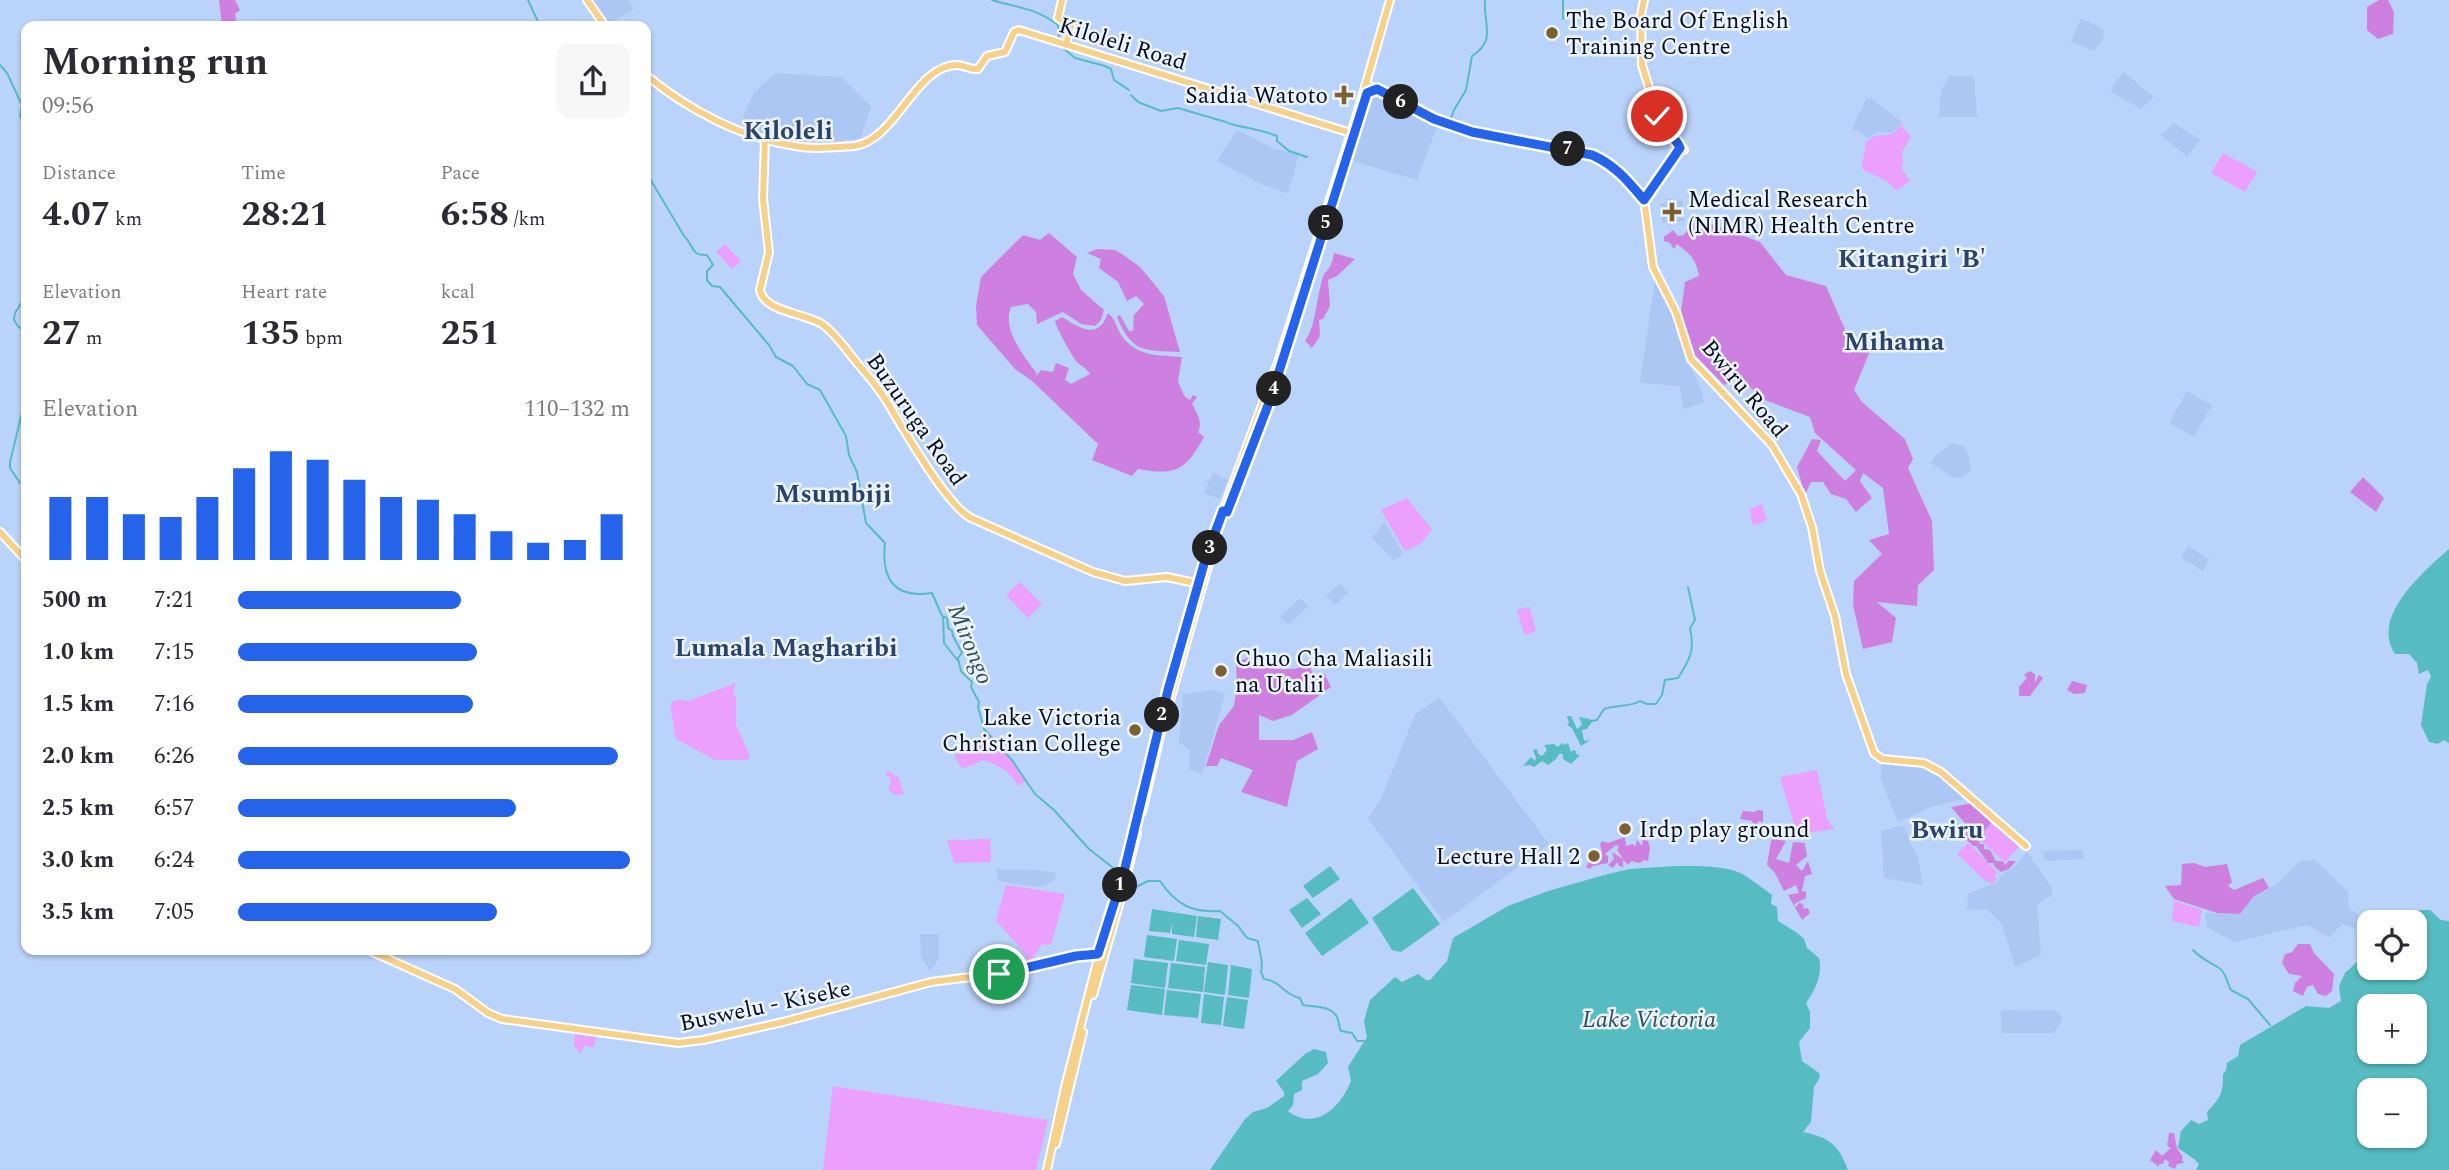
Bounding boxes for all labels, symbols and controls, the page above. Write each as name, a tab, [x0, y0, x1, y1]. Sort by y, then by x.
place label: The Board Of English Training Centre	[1566, 4, 1789, 65]
street label: Kiloleli Road	[1054, 8, 1191, 81]
marker: The Board Of English Training Centre	[1544, 25, 1560, 41]
text: Morning run	[42, 34, 268, 92]
button: share	[556, 44, 630, 118]
place label: Saidia Watoto	[1185, 79, 1328, 114]
pin: 6	[1384, 84, 1418, 119]
marker: Saidia Watoto	[1334, 85, 1354, 105]
pin	[1627, 86, 1687, 146]
text: 6	[1395, 87, 1406, 116]
text: 09:56	[42, 89, 94, 124]
icon: check	[1638, 97, 1676, 135]
district label: Kiloleli	[743, 111, 833, 151]
pin: 7	[1550, 132, 1586, 166]
text: 7	[1562, 134, 1573, 163]
text: Distance	[42, 159, 116, 188]
text: Time	[241, 159, 286, 188]
text: Pace	[441, 159, 480, 188]
place label: Medical Research (NIMR) Health Centre	[1688, 183, 1915, 244]
text: 4.07	[42, 188, 110, 241]
text: 28:21	[241, 188, 329, 241]
text: 6:58	[441, 188, 509, 241]
marker: Medical Research (NIMR) Health Centre	[1662, 202, 1682, 222]
text: km	[110, 205, 142, 234]
text: /km	[509, 205, 545, 234]
pin: 5	[1308, 206, 1344, 241]
text: 5	[1320, 208, 1331, 237]
district label: Kitangiri 'B'	[1838, 239, 1986, 279]
text: Elevation	[42, 278, 122, 307]
text: Heart rate	[241, 278, 327, 307]
text: kcal	[441, 278, 475, 307]
text: 27	[42, 307, 81, 360]
text: 135	[241, 307, 300, 360]
text: 251	[441, 307, 500, 360]
district label: Mihama	[1844, 322, 1945, 362]
text: m	[81, 324, 102, 353]
text: bpm	[300, 324, 343, 353]
street label: Bwiru Road	[1692, 332, 1796, 446]
street label: Buzuruga Road	[857, 346, 975, 494]
pin: 4	[1256, 372, 1292, 406]
text: 4	[1268, 374, 1279, 403]
text: Elevation	[42, 392, 138, 427]
text: 110–132 m	[524, 392, 630, 427]
district label: Msumbiji	[775, 474, 891, 514]
pin: 3	[1192, 530, 1228, 566]
text: 3	[1204, 533, 1215, 562]
text: 500 m	[42, 583, 107, 618]
text: 7:21	[154, 583, 194, 618]
water label: Mirongo	[938, 599, 1003, 690]
district label: Lumala Magharibi	[674, 628, 898, 668]
text: 1.0 km	[42, 635, 114, 670]
text: 7:15	[154, 635, 194, 670]
place label: Chuo Cha Maliasili na Utalii	[1235, 642, 1433, 703]
marker: Chuo Cha Maliasili na Utalii	[1213, 663, 1229, 679]
text: 1.5 km	[42, 687, 114, 722]
text: 7:16	[154, 687, 194, 722]
pin: 2	[1144, 698, 1180, 732]
text: 2	[1156, 700, 1167, 729]
place label: Lake Victoria Christian College	[942, 701, 1121, 762]
marker: Lake Victoria Christian College	[1127, 722, 1143, 738]
text: 2.0 km	[42, 739, 114, 774]
text: 6:26	[154, 739, 194, 774]
text: 2.5 km	[42, 791, 114, 826]
text: 6:57	[154, 791, 194, 826]
district label: Bwiru	[1911, 810, 1983, 850]
place label: Irdp play ground	[1639, 813, 1810, 848]
marker: Irdp play ground	[1617, 821, 1633, 837]
place label: Lecture Hall 2	[1436, 840, 1580, 875]
text: 3.0 km	[42, 843, 114, 878]
text: 6:24	[154, 843, 194, 878]
marker: Lecture Hall 2	[1586, 848, 1602, 864]
pin: 1	[1102, 868, 1138, 903]
text: 1	[1114, 870, 1125, 899]
text: 3.5 km	[42, 895, 114, 930]
text: 7:05	[154, 895, 194, 930]
map controls	[2357, 910, 2427, 1148]
button: locate	[2357, 910, 2427, 980]
pin	[969, 944, 1029, 1004]
icon: arrive	[980, 955, 1018, 993]
street label: Buswelu - Kiseke	[676, 971, 854, 1042]
button: +	[2357, 994, 2427, 1064]
water label: Lake Victoria	[1582, 1002, 1716, 1038]
button: −	[2357, 1078, 2427, 1148]

